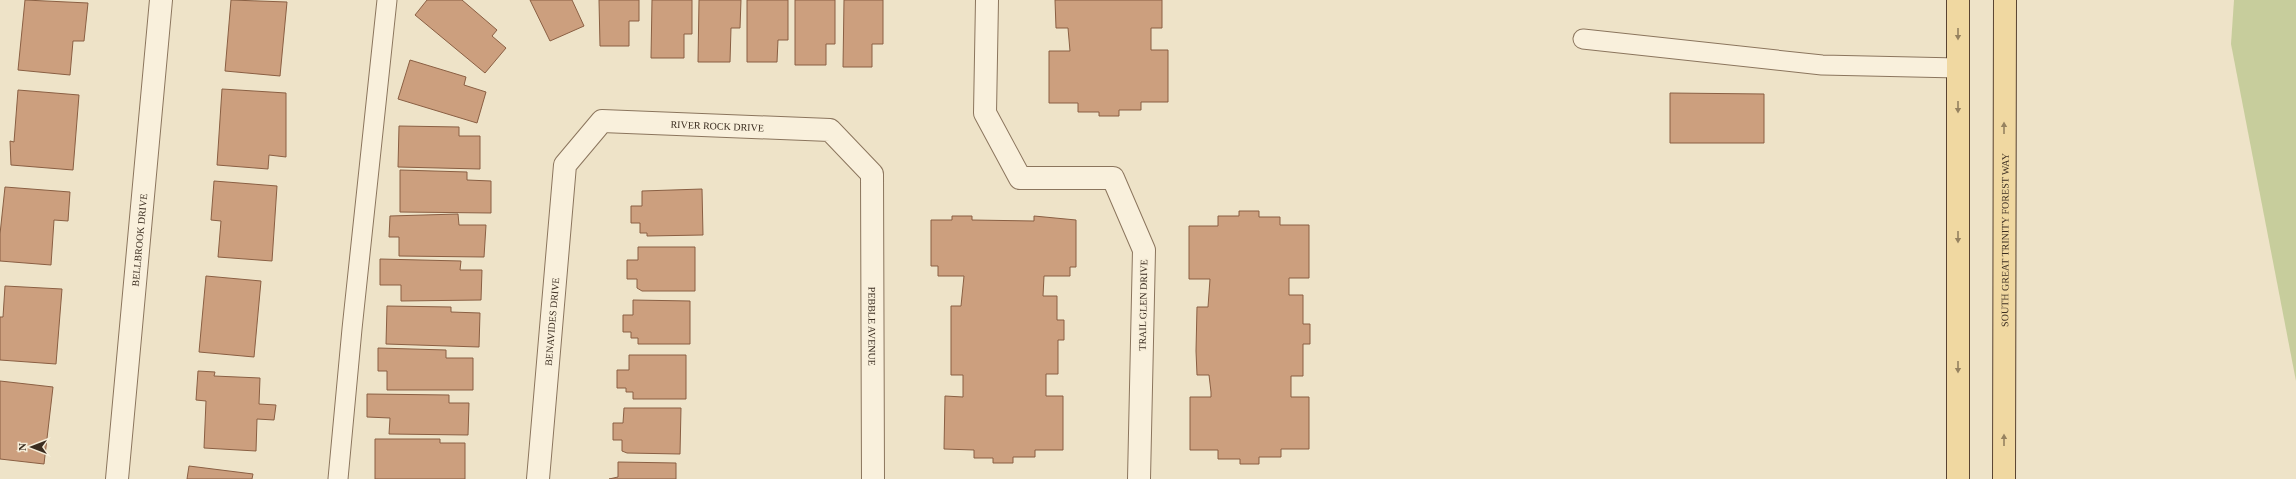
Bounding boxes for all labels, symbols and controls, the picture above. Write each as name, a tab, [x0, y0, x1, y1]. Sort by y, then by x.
one-way arrow	[1955, 28, 1961, 41]
one-way arrow	[1955, 101, 1961, 114]
street label: RIVER ROCK DRIVE	[670, 118, 764, 133]
one-way arrow	[2001, 121, 2007, 134]
street label: SOUTH GREAT TRINITY FOREST WAY	[1999, 153, 2010, 327]
street label: BELLBROOK DRIVE	[129, 193, 149, 287]
one-way arrow	[1955, 231, 1961, 244]
street label: TRAIL GLEN DRIVE	[1137, 259, 1149, 351]
street label: BENAVIDES DRIVE	[542, 277, 561, 366]
street label: PEBBLE AVENUE	[867, 287, 878, 366]
one-way arrow	[1955, 361, 1961, 374]
north arrow	[12, 427, 52, 467]
one-way arrow	[2001, 433, 2007, 446]
text: N	[16, 443, 28, 451]

